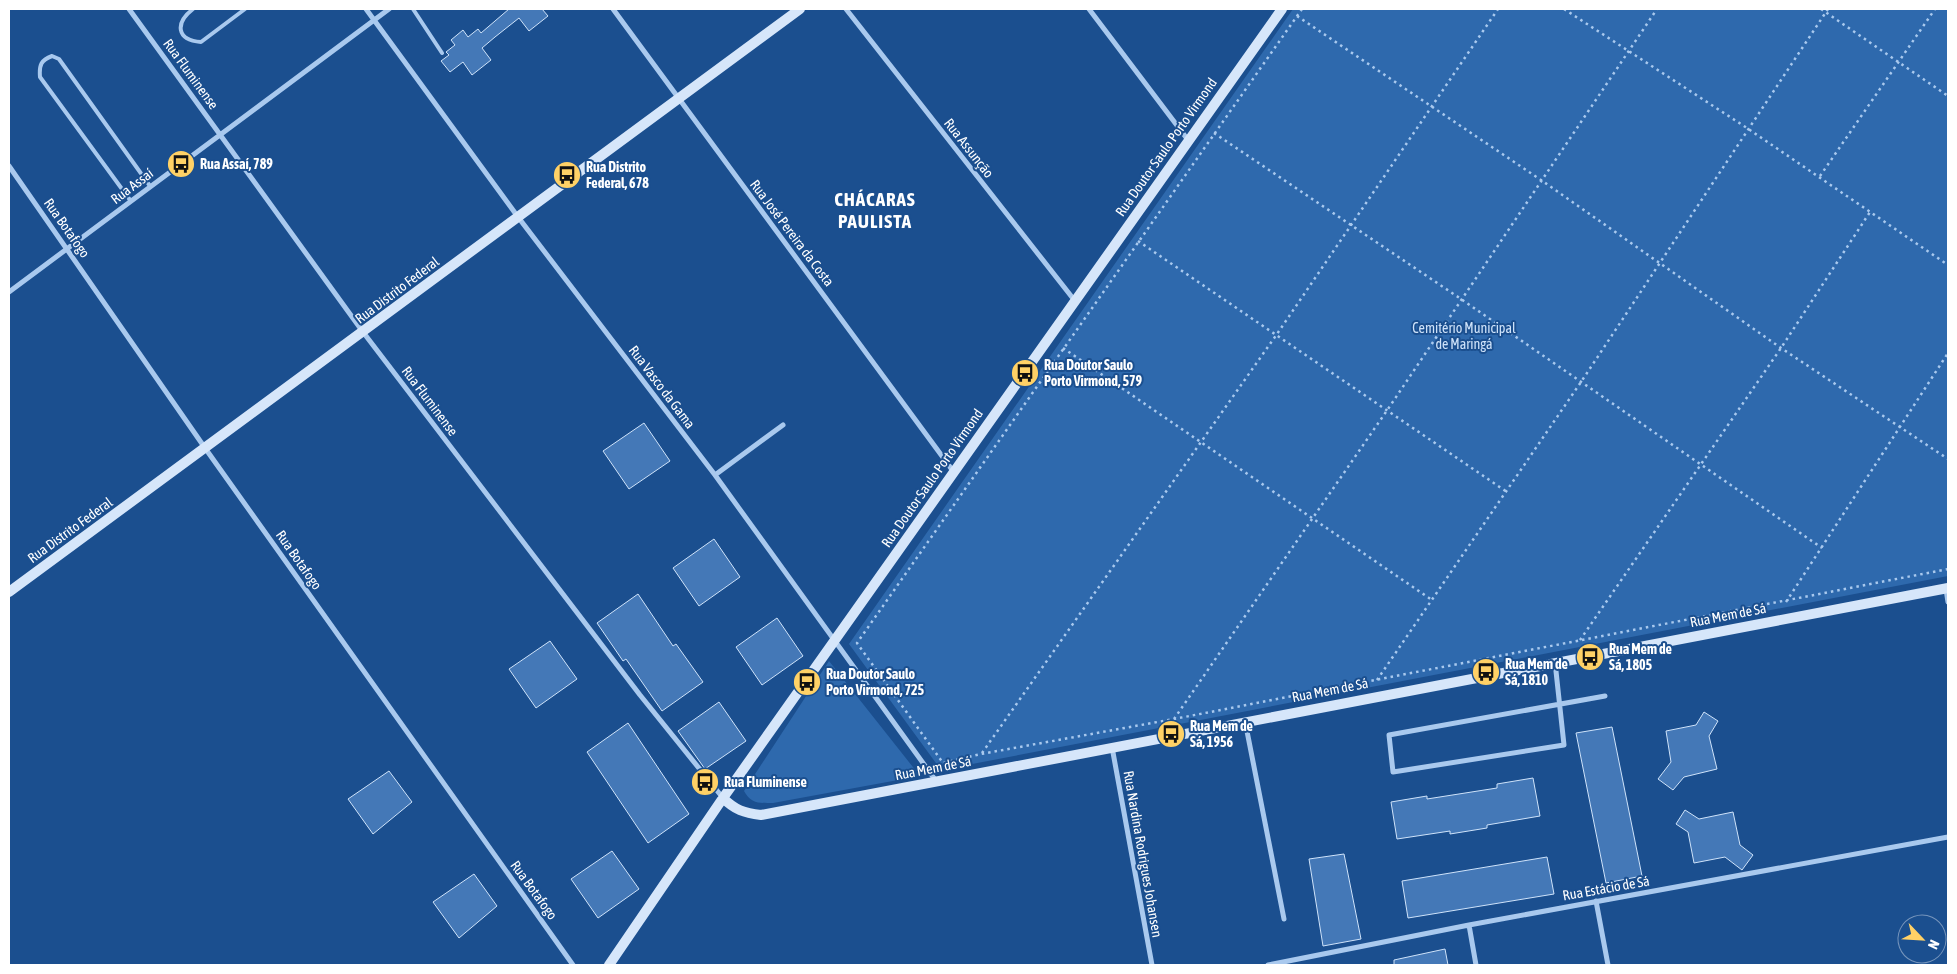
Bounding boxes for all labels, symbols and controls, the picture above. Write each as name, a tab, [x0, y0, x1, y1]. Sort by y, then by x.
street label: Rua Fluminense	[160, 36, 222, 112]
street label: Rua Doutor Saulo Porto Virmond	[1112, 75, 1220, 219]
street label: Rua Assunção	[941, 115, 997, 181]
bus stop icon: Rua Assaí, 789	[166, 149, 196, 179]
place label: Rua Assaí, 789	[200, 156, 273, 172]
place label: Rua Distrito Federal, 678	[586, 159, 649, 191]
bus stop icon: Rua Distrito Federal, 678	[552, 160, 582, 190]
street label: Rua Assaí	[108, 165, 156, 207]
street label: Rua José Pereira da Costa	[747, 177, 837, 289]
district label: CHÁCARAS PAULISTA	[834, 188, 916, 232]
street label: Rua Botafogo	[41, 195, 93, 261]
street label: Rua Distrito Federal	[352, 253, 442, 327]
park label: Cemitério Municipal de Maringá	[1412, 320, 1516, 352]
street label: Rua Vasco da Gama	[626, 343, 698, 431]
place label: Rua Doutor Saulo Porto Virmond, 579	[1044, 357, 1143, 389]
bus stop icon: Rua Doutor Saulo Porto Virmond, 579	[1010, 358, 1040, 388]
street label: Rua Fluminense	[399, 363, 461, 439]
street label: Rua Doutor Saulo Porto Virmond	[878, 406, 986, 550]
street label: Rua Distrito Federal	[25, 494, 116, 566]
street label: Rua Botafogo	[273, 527, 325, 593]
street label: Rua Mem de Sá	[1689, 600, 1767, 630]
place label: Rua Mem de Sá, 1805	[1609, 641, 1672, 673]
bus stop icon: Rua Mem de Sá, 1805	[1575, 642, 1605, 672]
place label: Rua Mem de Sá, 1810	[1505, 656, 1568, 688]
bus stop icon: Rua Mem de Sá, 1810	[1471, 657, 1501, 687]
place label: Rua Doutor Saulo Porto Virmond, 725	[826, 666, 925, 698]
bus stop icon: Rua Doutor Saulo Porto Virmond, 725	[792, 667, 822, 697]
street label: Rua Mem de Sá	[1291, 675, 1369, 705]
place label: Rua Mem de Sá, 1956	[1190, 718, 1253, 750]
bus stop icon: Rua Mem de Sá, 1956	[1156, 719, 1186, 749]
street label: Rua Mem de Sá	[894, 753, 972, 783]
bus stop icon: Rua Fluminense	[690, 767, 720, 797]
street label: Rua Nardina Rodrigues Johansen	[1120, 769, 1166, 939]
place label: Rua Fluminense	[724, 774, 807, 790]
street label: Rua Botafogo	[507, 858, 561, 922]
street label: Rua Estácio de Sá	[1561, 872, 1651, 904]
north arrow	[1897, 914, 1947, 964]
text: N	[1925, 937, 1943, 952]

